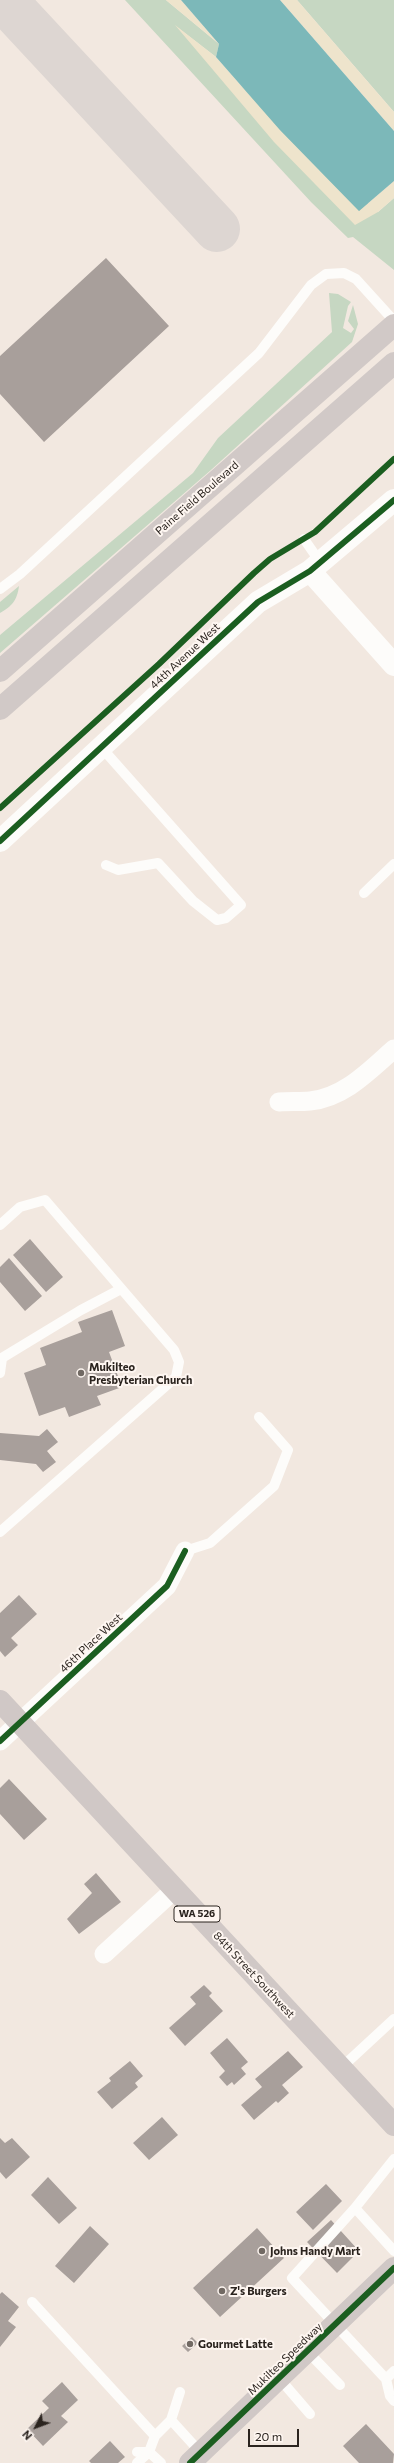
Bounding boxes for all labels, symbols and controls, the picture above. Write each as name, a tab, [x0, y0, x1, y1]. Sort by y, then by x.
street label: Paine Field Boulevard	[153, 458, 241, 538]
street label: 44th Avenue West	[147, 620, 223, 692]
place label: Mukilteo Presbyterian Church	[89, 1360, 192, 1386]
marker: Mukilteo Presbyterian Church	[76, 1368, 86, 1378]
street label: 46th Place West	[57, 1611, 125, 1675]
road number: WA 526	[174, 1906, 220, 1922]
street label: 84th Street Southwest	[211, 1929, 297, 2021]
place label: Johns Handy Mart	[270, 2244, 360, 2258]
marker: Johns Handy Mart	[257, 2246, 267, 2256]
place label: Z's Burgers	[230, 2284, 287, 2298]
marker: Z's Burgers	[217, 2286, 227, 2296]
street label: Mukilteo Speedway	[245, 2320, 325, 2398]
place label: Gourmet Latte	[198, 2337, 273, 2351]
marker: Gourmet Latte	[185, 2339, 195, 2349]
north arrow	[16, 2407, 56, 2447]
scale bar	[250, 2421, 301, 2447]
text: N	[19, 2428, 34, 2443]
text: 20 m	[255, 2429, 282, 2443]

